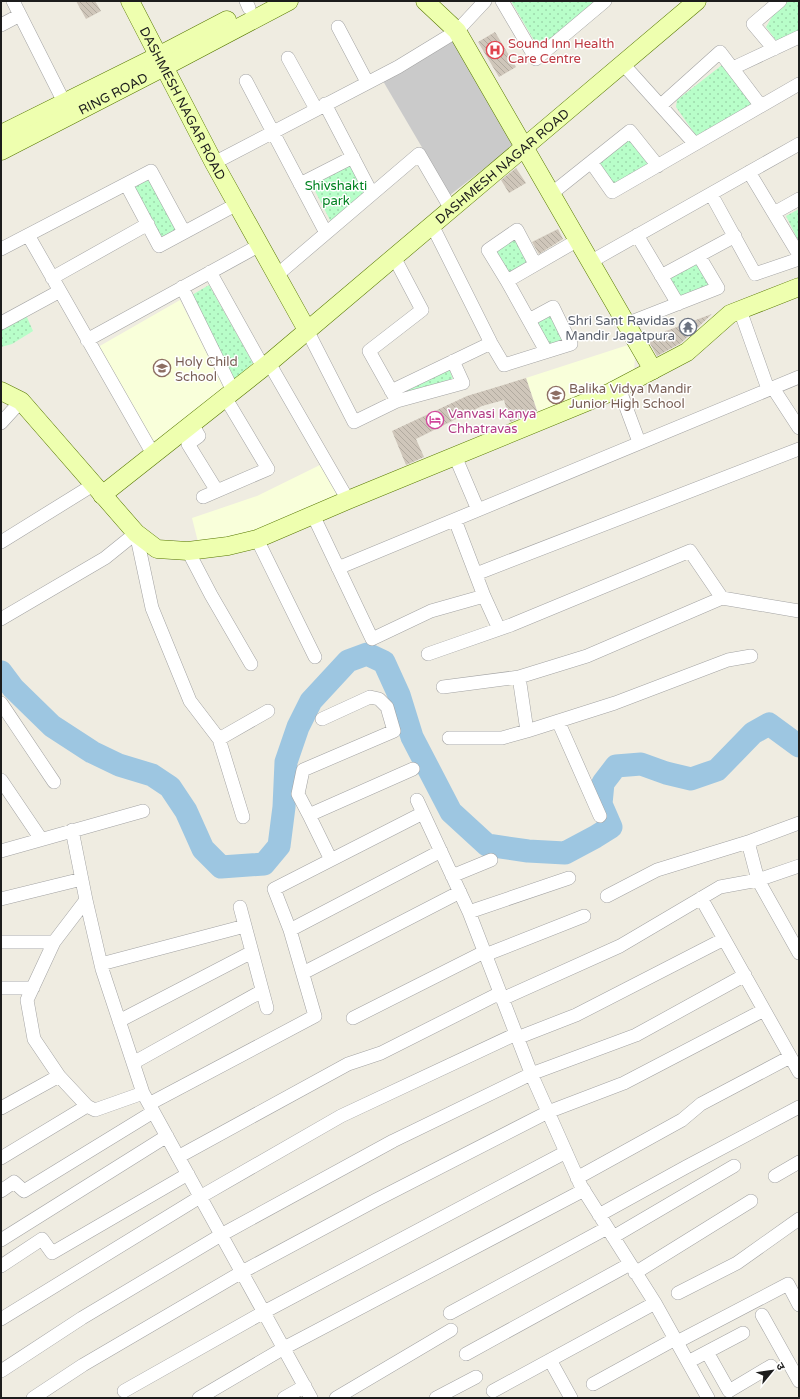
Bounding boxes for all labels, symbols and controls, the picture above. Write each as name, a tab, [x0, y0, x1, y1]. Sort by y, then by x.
street label: DASHMESH NAGAR ROAD	[136, 24, 229, 183]
place label: Sound Inn Health Care Centre	[508, 36, 615, 67]
hospital icon: Sound Inn Health Care Centre	[485, 40, 505, 60]
street label: RING ROAD	[76, 70, 151, 119]
street label: DASHMESH NAGAR ROAD	[432, 105, 573, 228]
park label: Shivshakti park	[305, 178, 367, 209]
place label: Shri Sant Ravidas Mandir Jagatpura	[565, 313, 675, 344]
temple icon: Shri Sant Ravidas Mandir Jagatpura	[678, 317, 698, 337]
place label: Holy Child School	[175, 354, 238, 385]
school or university icon: Holy Child School	[152, 358, 172, 378]
place label: Balika Vidya Mandir Junior High School	[569, 381, 692, 412]
school or university icon: Balika Vidya Mandir Junior High School	[546, 385, 566, 405]
place label: Vanvasi Kanya Chhatravas	[448, 406, 536, 437]
hotel icon: Vanvasi Kanya Chhatravas	[425, 410, 445, 430]
north arrow	[752, 1351, 792, 1391]
text: उ	[773, 1360, 788, 1373]

